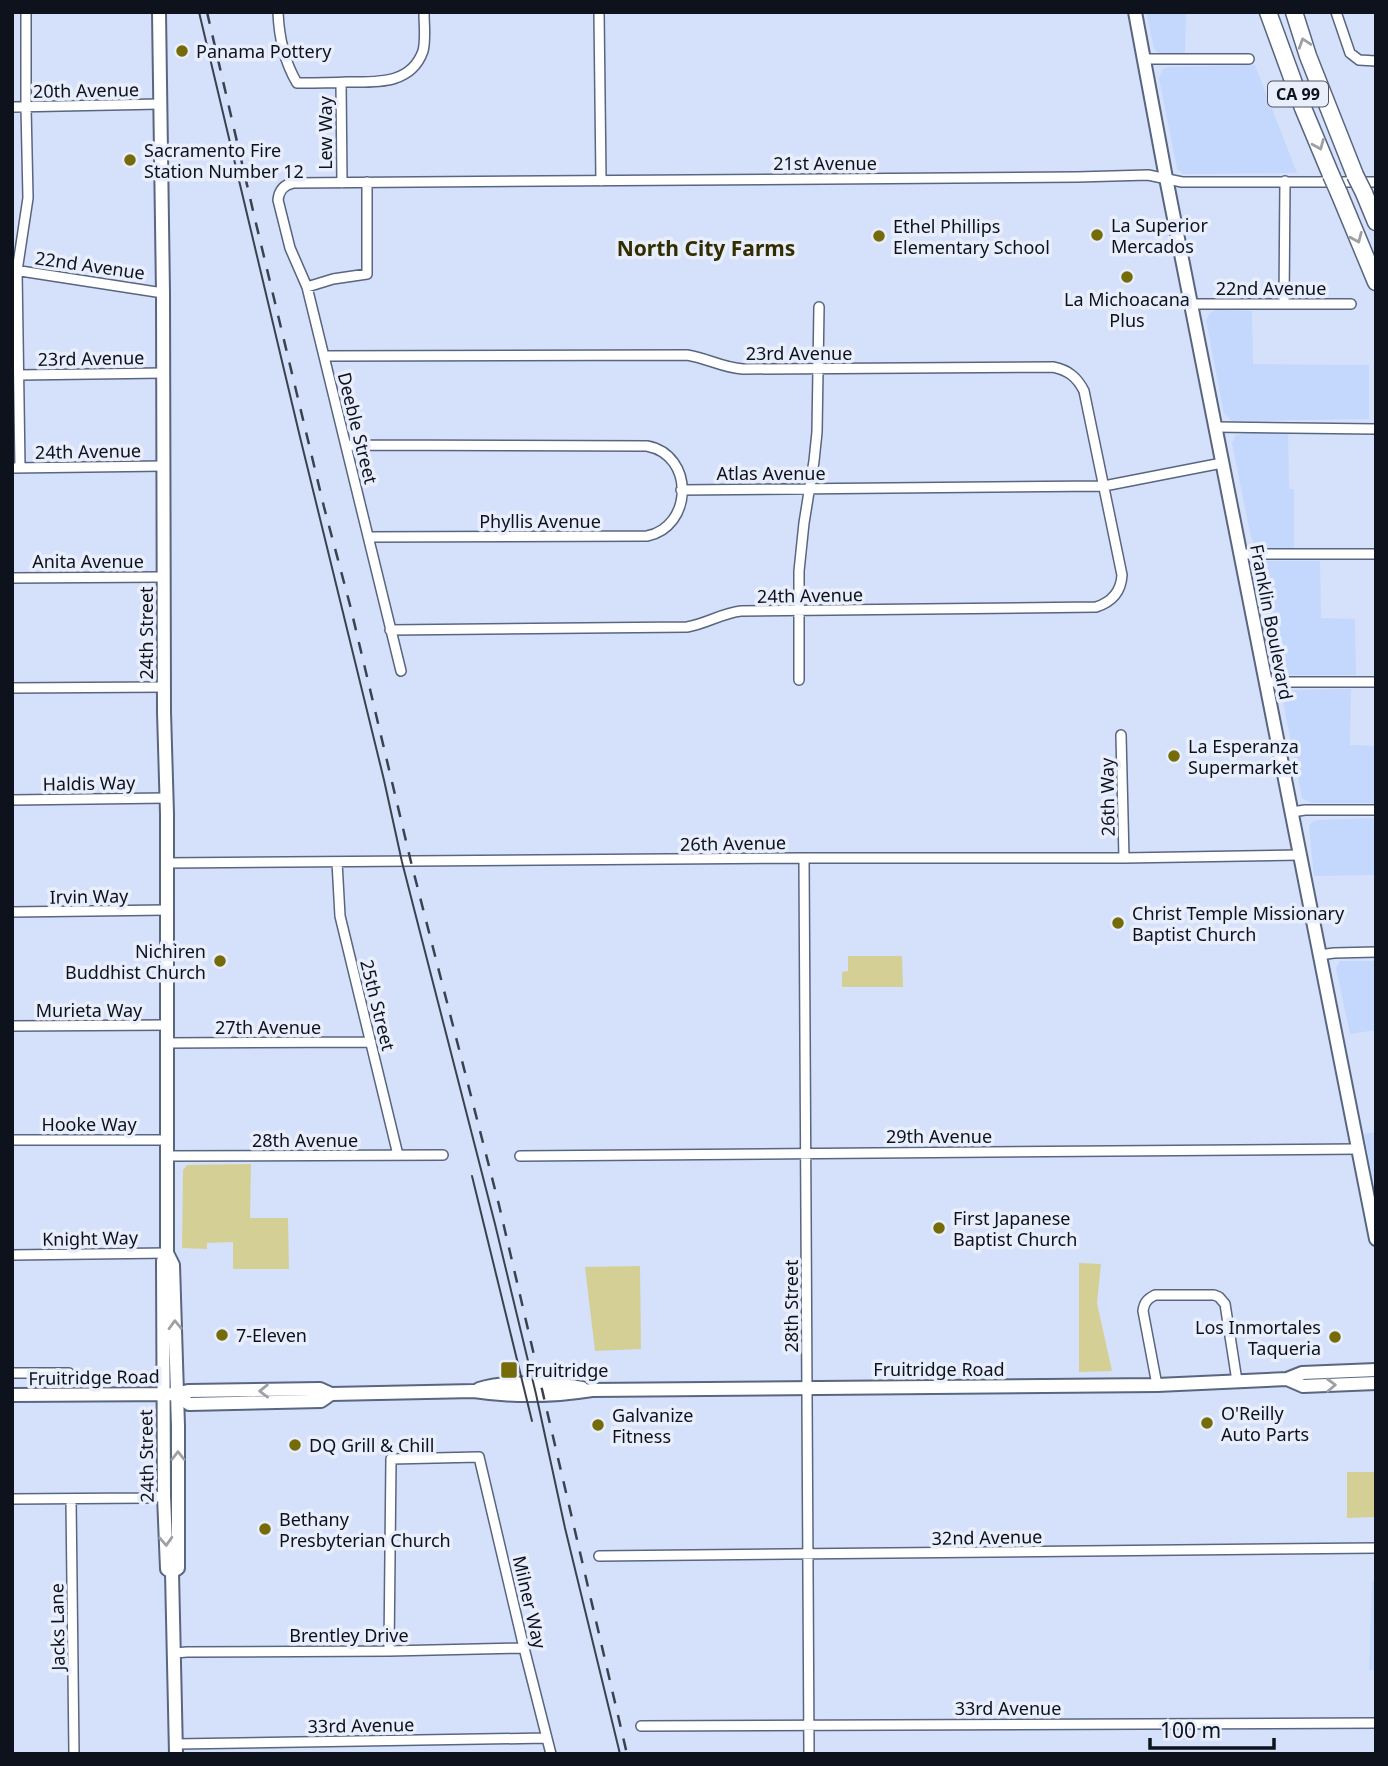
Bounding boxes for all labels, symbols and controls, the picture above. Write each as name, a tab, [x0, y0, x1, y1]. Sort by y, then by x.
one-way arrow	[1298, 38, 1312, 50]
place label: Panama Pottery	[196, 39, 332, 63]
marker: Panama Pottery	[174, 43, 190, 59]
street label: 20th Avenue	[33, 77, 139, 103]
road number: CA 99	[1268, 82, 1328, 106]
street label: Lew Way	[313, 95, 337, 170]
place label: Sacramento Fire Station Number 12	[144, 138, 304, 183]
one-way arrow	[1310, 138, 1324, 150]
street label: 21st Avenue	[773, 151, 877, 175]
marker: Sacramento Fire Station Number 12	[122, 152, 138, 168]
place label: La Superior Mercados	[1111, 213, 1208, 258]
place label: Ethel Phillips Elementary School	[893, 214, 1050, 259]
marker: La Superior Mercados	[1089, 227, 1105, 243]
marker: Ethel Phillips Elementary School	[871, 228, 887, 244]
one-way arrow	[1349, 230, 1363, 243]
district label: North City Farms	[617, 234, 795, 262]
street label: 22nd Avenue	[34, 245, 146, 285]
marker: La Michoacana Plus	[1119, 269, 1135, 285]
street label: 22nd Avenue	[1216, 276, 1326, 300]
place label: La Michoacana Plus	[1064, 287, 1190, 332]
street label: 23rd Avenue	[746, 341, 852, 365]
street label: 23rd Avenue	[37, 345, 145, 371]
street label: Deeble Street	[333, 370, 384, 487]
street label: 24th Avenue	[35, 438, 141, 464]
street label: Atlas Avenue	[716, 461, 826, 485]
street label: Phyllis Avenue	[479, 509, 601, 533]
street label: Franklin Boulevard	[1245, 542, 1299, 702]
street label: Anita Avenue	[32, 549, 144, 573]
street label: 24th Avenue	[757, 582, 863, 608]
street label: 24th Street	[134, 586, 158, 680]
place label: La Esperanza Supermarket	[1188, 734, 1299, 779]
marker: La Esperanza Supermarket	[1166, 748, 1182, 764]
street label: 26th Way	[1094, 757, 1120, 836]
street label: Haldis Way	[42, 770, 136, 796]
street label: 26th Avenue	[680, 830, 786, 856]
street label: Irvin Way	[49, 883, 129, 909]
place label: Christ Temple Missionary Baptist Church	[1132, 901, 1345, 946]
marker: Christ Temple Missionary Baptist Church	[1110, 915, 1126, 931]
place label: Nichiren Buddhist Church	[65, 939, 206, 984]
marker: Nichiren Buddhist Church	[212, 953, 228, 969]
street label: 25th Street	[355, 957, 401, 1054]
street label: Murieta Way	[36, 998, 143, 1022]
street label: 27th Avenue	[215, 1015, 321, 1039]
street label: Hooke Way	[41, 1112, 137, 1136]
street label: 29th Avenue	[886, 1124, 992, 1148]
street label: 28th Avenue	[252, 1128, 358, 1152]
place label: First Japanese Baptist Church	[953, 1206, 1077, 1251]
marker: First Japanese Baptist Church	[931, 1220, 947, 1236]
street label: Knight Way	[42, 1225, 139, 1251]
street label: 28th Street	[779, 1259, 803, 1353]
place label: Los Inmortales Taqueria	[1195, 1315, 1321, 1360]
one-way arrow	[167, 1320, 182, 1331]
place label: 7-Eleven	[236, 1323, 307, 1347]
marker: 7-Eleven	[214, 1327, 230, 1343]
marker: Los Inmortales Taqueria	[1327, 1329, 1343, 1345]
street label: Fruitridge Road	[873, 1357, 1005, 1381]
place label: Fruitridge	[525, 1358, 608, 1382]
marker: Fruitridge	[499, 1360, 519, 1380]
street label: Fruitridge Road	[28, 1364, 160, 1390]
one-way arrow	[1325, 1377, 1336, 1392]
one-way arrow	[258, 1383, 269, 1399]
place label: O'Reilly Auto Parts	[1221, 1401, 1309, 1446]
place label: Galvanize Fitness	[612, 1403, 693, 1448]
street label: 24th Street	[133, 1409, 159, 1503]
marker: O'Reilly Auto Parts	[1199, 1415, 1215, 1431]
marker: Galvanize Fitness	[590, 1417, 606, 1433]
place label: DQ Grill & Chill	[309, 1433, 434, 1457]
marker: DQ Grill & Chill	[287, 1437, 303, 1453]
one-way arrow	[170, 1450, 186, 1461]
place label: Bethany Presbyterian Church	[279, 1507, 451, 1552]
marker: Bethany Presbyterian Church	[257, 1521, 273, 1537]
street label: 32nd Avenue	[931, 1524, 1043, 1550]
one-way arrow	[158, 1536, 173, 1547]
street label: Milner Way	[508, 1553, 553, 1652]
street label: Jacks Lane	[44, 1583, 70, 1673]
street label: Brentley Drive	[289, 1623, 409, 1647]
street label: 33rd Avenue	[955, 1696, 1061, 1720]
scale bar	[1150, 1706, 1274, 1750]
street label: 33rd Avenue	[307, 1712, 415, 1738]
text: 100 m	[1160, 1716, 1221, 1744]

